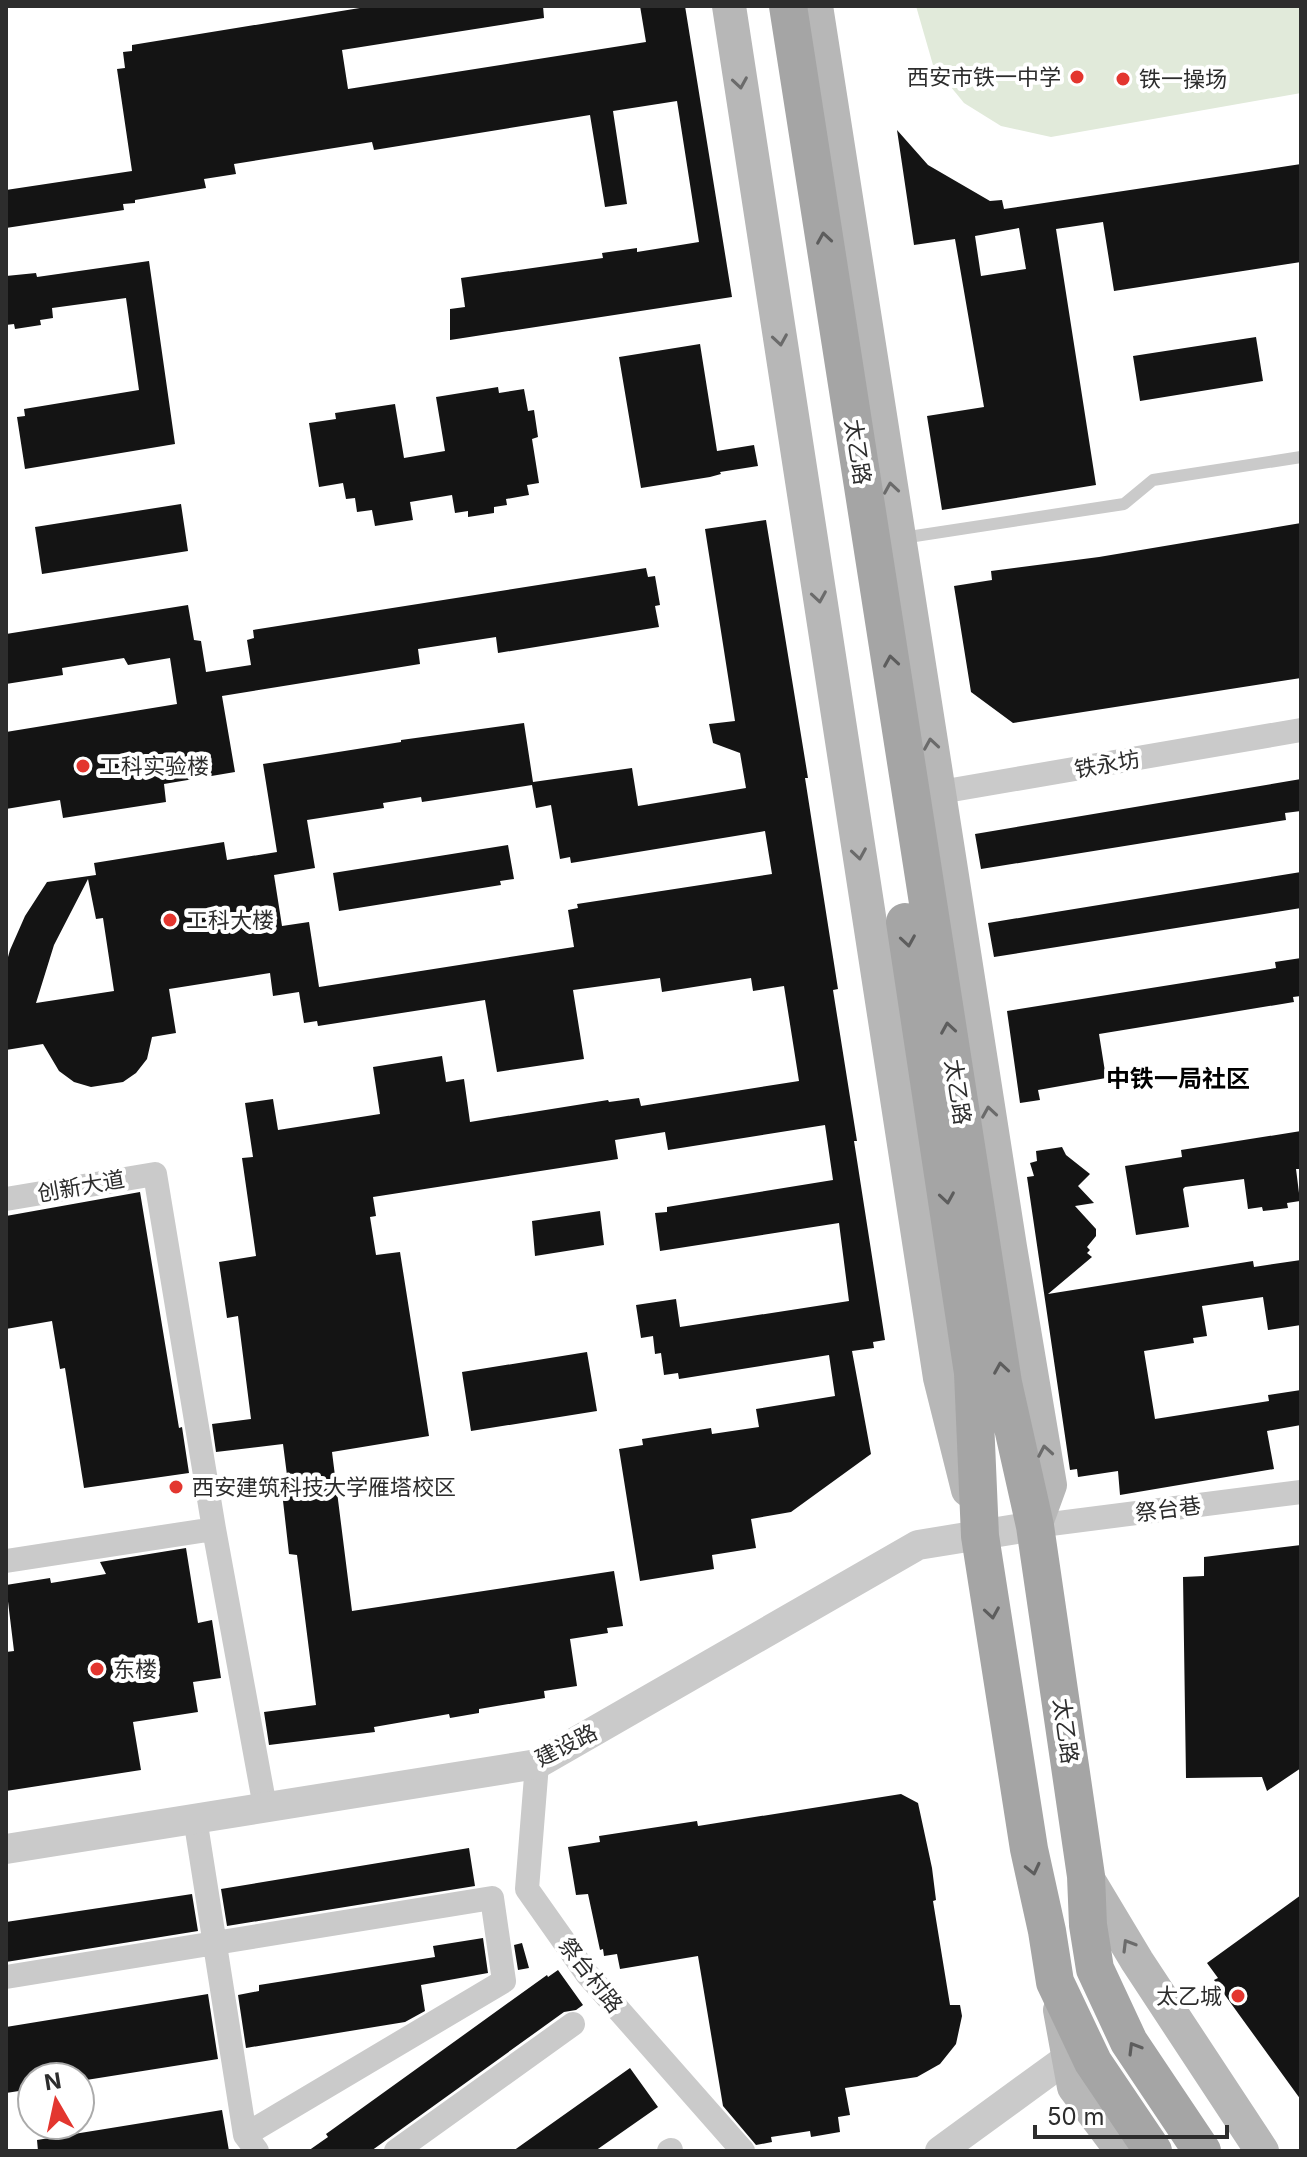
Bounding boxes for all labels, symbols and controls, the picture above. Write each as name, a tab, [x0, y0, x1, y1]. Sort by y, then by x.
place label: 西安市铁一中学	[907, 64, 1061, 90]
place label: 铁一操场	[1139, 66, 1227, 92]
marker: 西安市铁一中学	[1068, 68, 1086, 86]
marker: 铁一操场	[1114, 70, 1132, 88]
one-way arrow	[731, 76, 748, 90]
one-way arrow	[817, 231, 834, 245]
one-way arrow	[771, 333, 788, 347]
street label: 太乙路	[840, 417, 876, 487]
one-way arrow	[883, 481, 900, 494]
one-way arrow	[810, 590, 827, 604]
one-way arrow	[883, 654, 900, 667]
one-way arrow	[923, 738, 940, 751]
street label: 铁永坊	[1072, 745, 1142, 783]
place label: 工科实验楼	[99, 753, 209, 779]
marker: 工科实验楼	[74, 757, 92, 775]
one-way arrow	[850, 847, 867, 861]
place label: 工科大楼	[186, 907, 274, 933]
marker: 工科大楼	[161, 911, 179, 929]
one-way arrow	[899, 934, 916, 947]
one-way arrow	[941, 1021, 958, 1035]
street label: 太乙路	[940, 1057, 976, 1127]
district label: 中铁一局社区	[1106, 1064, 1250, 1093]
one-way arrow	[981, 1105, 998, 1119]
street label: 创新大道	[35, 1166, 127, 1206]
one-way arrow	[938, 1191, 955, 1204]
one-way arrow	[993, 1361, 1010, 1375]
one-way arrow	[1037, 1445, 1054, 1458]
place label: 西安建筑科技大学雁塔校区	[192, 1474, 456, 1500]
marker: 西安建筑科技大学雁塔校区	[167, 1478, 185, 1496]
street label: 祭台巷	[1134, 1492, 1202, 1526]
one-way arrow	[983, 1606, 1000, 1619]
place label: 东楼	[113, 1656, 157, 1682]
marker: 东楼	[88, 1660, 106, 1678]
street label: 太乙路	[1049, 1697, 1083, 1765]
street label: 建设路	[531, 1718, 601, 1772]
one-way arrow	[1024, 1862, 1041, 1876]
street label: 祭台村路	[554, 1932, 628, 2018]
one-way arrow	[1122, 1939, 1138, 1954]
place label: 太乙城	[1156, 1983, 1222, 2009]
marker: 太乙城	[1229, 1987, 1247, 2005]
one-way arrow	[1128, 2042, 1144, 2057]
north arrow	[16, 2061, 96, 2141]
text: N	[43, 2067, 63, 2095]
scale bar	[1035, 2089, 1227, 2139]
text: 50 m	[1047, 2102, 1105, 2131]

